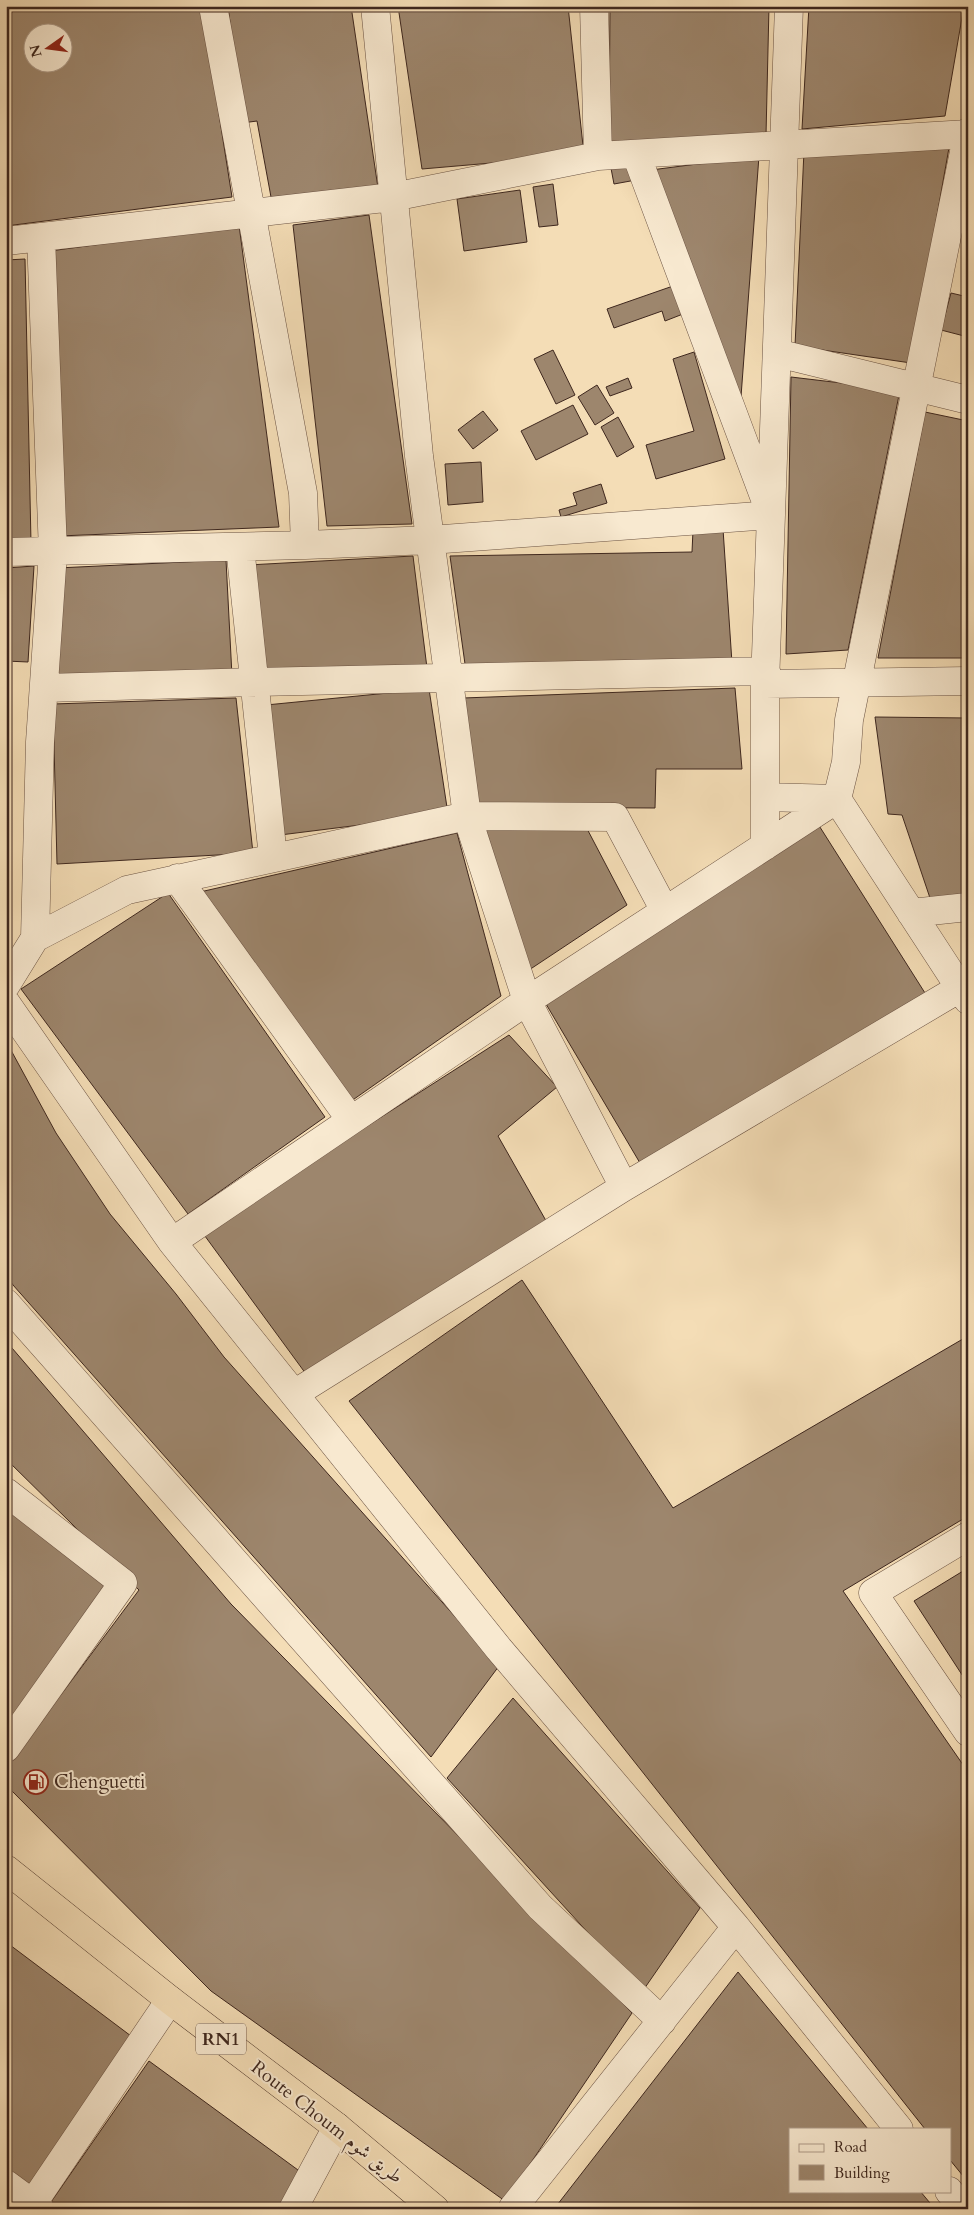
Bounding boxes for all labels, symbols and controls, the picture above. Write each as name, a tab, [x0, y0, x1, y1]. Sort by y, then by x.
north arrow	[22, 22, 72, 72]
text: N	[25, 43, 47, 59]
fuel station icon: Chenguetti	[23, 1769, 49, 1795]
place label: Chenguetti	[54, 1769, 145, 1795]
road number: RN1	[196, 2024, 246, 2054]
street label: Route Choum طريق شوم	[244, 2054, 408, 2192]
legend	[789, 2128, 952, 2192]
text: Road	[834, 2137, 867, 2157]
text: Building	[834, 2163, 890, 2183]

